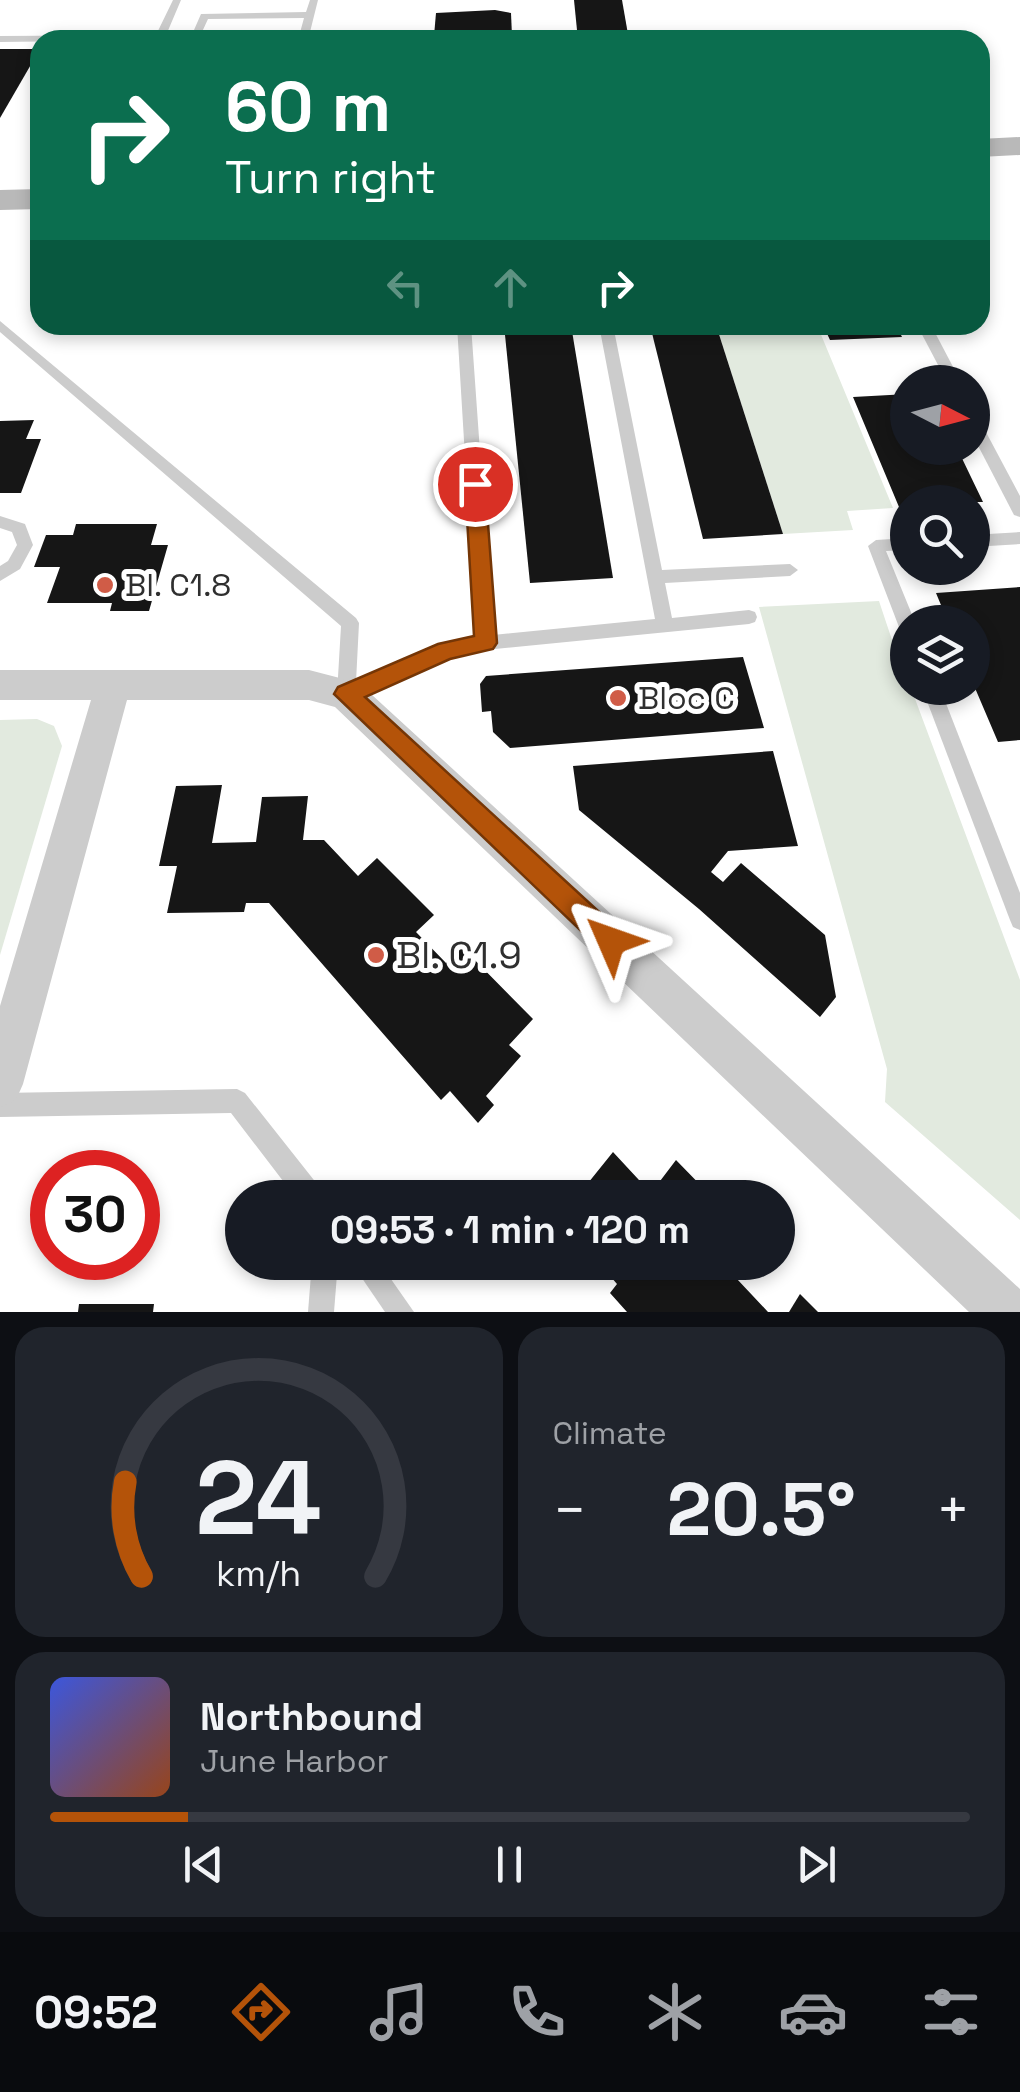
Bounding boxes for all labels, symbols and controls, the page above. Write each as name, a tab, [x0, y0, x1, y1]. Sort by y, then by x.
text: 60 m	[225, 62, 391, 151]
icon: right	[60, 70, 190, 200]
text: Turn right	[225, 149, 436, 206]
icon: left	[378, 260, 433, 315]
icon: ahead	[483, 260, 538, 315]
icon: right	[588, 260, 643, 315]
north arrow	[890, 365, 990, 465]
map controls	[890, 365, 990, 705]
pin	[433, 442, 518, 527]
icon: arrive	[448, 457, 503, 512]
button: search	[890, 485, 990, 585]
place label: Bl. C1.8	[125, 565, 231, 605]
marker: Bl. C1.8	[94, 574, 116, 596]
button: layers	[890, 605, 990, 705]
place label: Bloc C	[638, 678, 735, 718]
marker: Bloc C	[607, 687, 629, 709]
position arrow	[559, 889, 663, 993]
place label: Bl. C1.9	[396, 931, 522, 979]
marker: Bl. C1.9	[365, 944, 387, 966]
speed limit sign: 30	[30, 1150, 160, 1280]
text: 09:53 · 1 min · 120 m	[330, 1206, 690, 1254]
text: Climate	[553, 1413, 667, 1453]
text: 24	[196, 1432, 322, 1564]
text: 20.5°	[667, 1461, 856, 1557]
text: −	[553, 1475, 587, 1545]
text: +	[936, 1475, 970, 1545]
text: km/h	[216, 1551, 301, 1596]
text: Northbound	[200, 1693, 423, 1741]
text: June Harbor	[200, 1741, 388, 1781]
icon: previous	[176, 1837, 231, 1892]
icon: pause	[482, 1837, 537, 1892]
icon: next	[789, 1837, 844, 1892]
icon: directions	[226, 1977, 296, 2047]
icon: music	[364, 1977, 434, 2047]
icon: phone	[502, 1977, 572, 2047]
icon: climate	[640, 1977, 710, 2047]
icon: car	[778, 1977, 848, 2047]
icon: filters	[916, 1977, 986, 2047]
text: 09:52	[34, 1984, 158, 2041]

